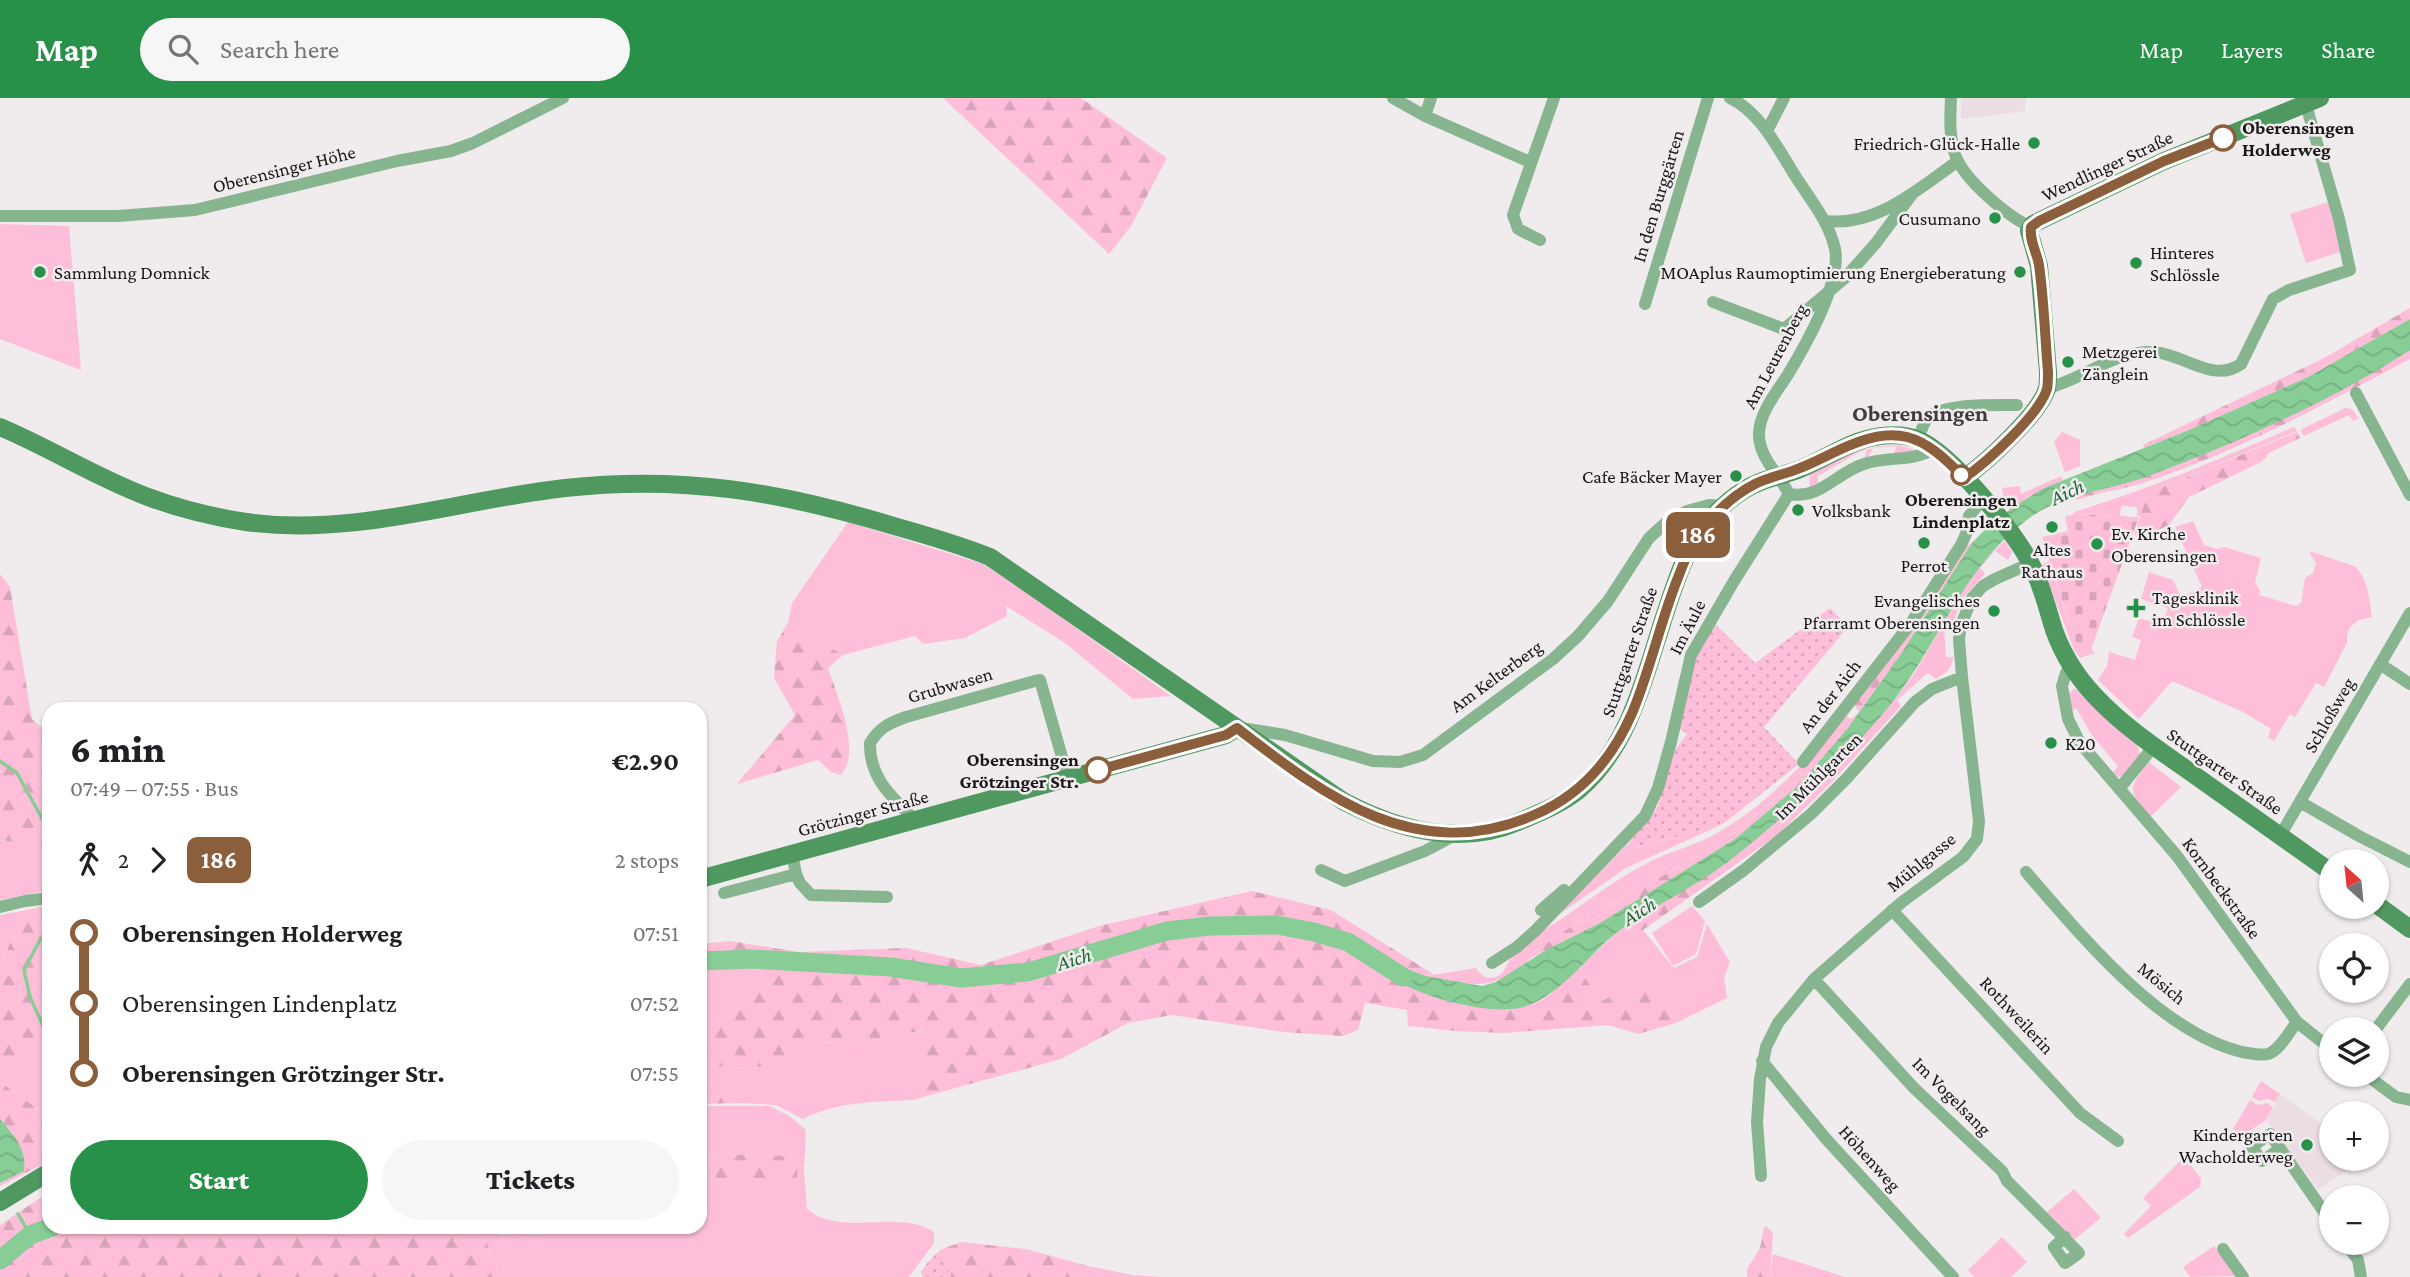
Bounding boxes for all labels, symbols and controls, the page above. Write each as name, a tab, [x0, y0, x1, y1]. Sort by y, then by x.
search box	[140, 18, 630, 81]
icon: search	[164, 30, 202, 68]
text: Map	[35, 31, 98, 68]
text: Search here	[220, 35, 339, 64]
text: Map	[2139, 36, 2183, 63]
text: Layers	[2221, 36, 2283, 63]
text: Share	[2321, 36, 2375, 63]
place label: Oberensingen Holderweg	[2242, 117, 2355, 160]
marker: Oberensingen Holderweg	[2210, 125, 2236, 151]
street label: Wendlinger Straße	[2038, 126, 2176, 206]
street label: In den Burggärten	[1628, 127, 1688, 265]
place label: Friedrich-Glück-Halle	[1854, 133, 2020, 154]
marker: Friedrich-Glück-Halle	[2026, 135, 2042, 151]
street label: Oberensinger Höhe	[210, 141, 358, 197]
place label: Cusumano	[1899, 208, 1981, 229]
marker: Cusumano	[1987, 210, 2003, 226]
place label: Hinteres Schlössle	[2150, 242, 2220, 285]
marker: Hinteres Schlössle	[2128, 255, 2144, 271]
place label: Sammlung Domnick	[54, 262, 211, 283]
place label: MOAplus Raumoptimierung Energieberatung	[1660, 262, 2006, 283]
marker: Sammlung Domnick	[32, 264, 48, 280]
marker: MOAplus Raumoptimierung Energieberatung	[2012, 264, 2028, 280]
street label: Am Leurenberg	[1738, 300, 1812, 412]
place label: Metzgerei Zänglein	[2082, 341, 2158, 384]
marker: Metzgerei Zänglein	[2060, 354, 2076, 370]
district label: Oberensingen	[1852, 400, 1988, 426]
marker: Oberensingen Lindenplatz	[1951, 465, 1971, 485]
place label: Cafe Bäcker Mayer	[1582, 466, 1722, 487]
marker: Cafe Bäcker Mayer	[1728, 468, 1744, 484]
water label: Aich	[2045, 474, 2088, 511]
place label: Oberensingen Lindenplatz	[1905, 489, 2017, 532]
place label: Volksbank	[1812, 500, 1892, 521]
marker: Volksbank	[1790, 502, 1806, 518]
line badge: 186	[1658, 512, 1738, 558]
marker: Altes Rathaus	[2044, 519, 2060, 535]
text: 186	[1680, 521, 1716, 548]
place label: Ev. Kirche Oberensingen	[2111, 523, 2217, 566]
marker: Perrot	[1916, 535, 1932, 551]
marker: Ev. Kirche Oberensingen	[2089, 536, 2105, 552]
place label: Altes Rathaus	[2021, 539, 2083, 582]
place label: Perrot	[1901, 555, 1948, 576]
street label: Stuttgarter Straße	[1597, 584, 1661, 720]
place label: Tagesklinik im Schlössle	[2152, 587, 2245, 630]
place label: Evangelisches Pfarramt Oberensingen	[1803, 590, 1980, 633]
street label: Im Äule	[1664, 596, 1710, 658]
marker: Tagesklinik im Schlössle	[2126, 598, 2146, 618]
marker: Evangelisches Pfarramt Oberensingen	[1986, 603, 2002, 619]
street label: Am Kelterberg	[1446, 636, 1546, 716]
street label: An der Aich	[1795, 655, 1865, 737]
street label: Grubwasen	[905, 663, 995, 707]
street label: Schloßweg	[2299, 674, 2359, 756]
street label: Stuttgarter Straße	[2163, 723, 2287, 819]
text: 6 min	[70, 728, 165, 770]
street label: Im Mühlgarten	[1770, 728, 1866, 824]
place label: K20	[2065, 733, 2096, 754]
marker: K20	[2043, 735, 2059, 751]
text: €2.90	[612, 747, 679, 776]
place label: Oberensingen Grötzinger Str.	[959, 749, 1079, 792]
marker: Oberensingen Grötzinger Str.	[1085, 757, 1111, 783]
text: 07:49 – 07:55 · Bus	[70, 775, 238, 801]
street label: Grötzinger Straße	[795, 785, 931, 841]
street label: Mühlgasse	[1882, 828, 1960, 896]
street label: Kornbeckstraße	[2178, 833, 2266, 943]
icon: walk	[70, 841, 108, 879]
icon: forward	[139, 841, 177, 879]
text: 186	[201, 846, 237, 873]
text: 2	[118, 847, 129, 873]
text: 2 stops	[615, 847, 679, 873]
north arrow	[2319, 849, 2389, 919]
map controls	[2319, 849, 2389, 1255]
water label: Aich	[1617, 892, 1660, 931]
text: Oberensingen Holderweg	[122, 919, 402, 948]
text: 07:51	[633, 920, 679, 946]
button: locate	[2319, 933, 2389, 1003]
water label: Aich	[1053, 942, 1094, 976]
street label: Mösich	[2134, 957, 2190, 1009]
street label: Rothweilerin	[1976, 972, 2058, 1058]
text: Oberensingen Lindenplatz	[122, 989, 397, 1018]
text: 07:52	[630, 990, 679, 1016]
button: layers	[2319, 1017, 2389, 1087]
street label: Im Vogelsang	[1908, 1052, 1996, 1140]
text: Oberensingen Grötzinger Str.	[122, 1059, 445, 1088]
text: 07:55	[630, 1060, 679, 1086]
button: +	[2319, 1101, 2389, 1171]
street label: Höhenweg	[1835, 1121, 1905, 1195]
place label: Kindergarten Wacholderweg	[2179, 1124, 2293, 1167]
marker: Kindergarten Wacholderweg	[2299, 1137, 2315, 1153]
button: Start	[70, 1140, 368, 1220]
button: Tickets	[382, 1140, 679, 1220]
button: −	[2319, 1185, 2389, 1255]

